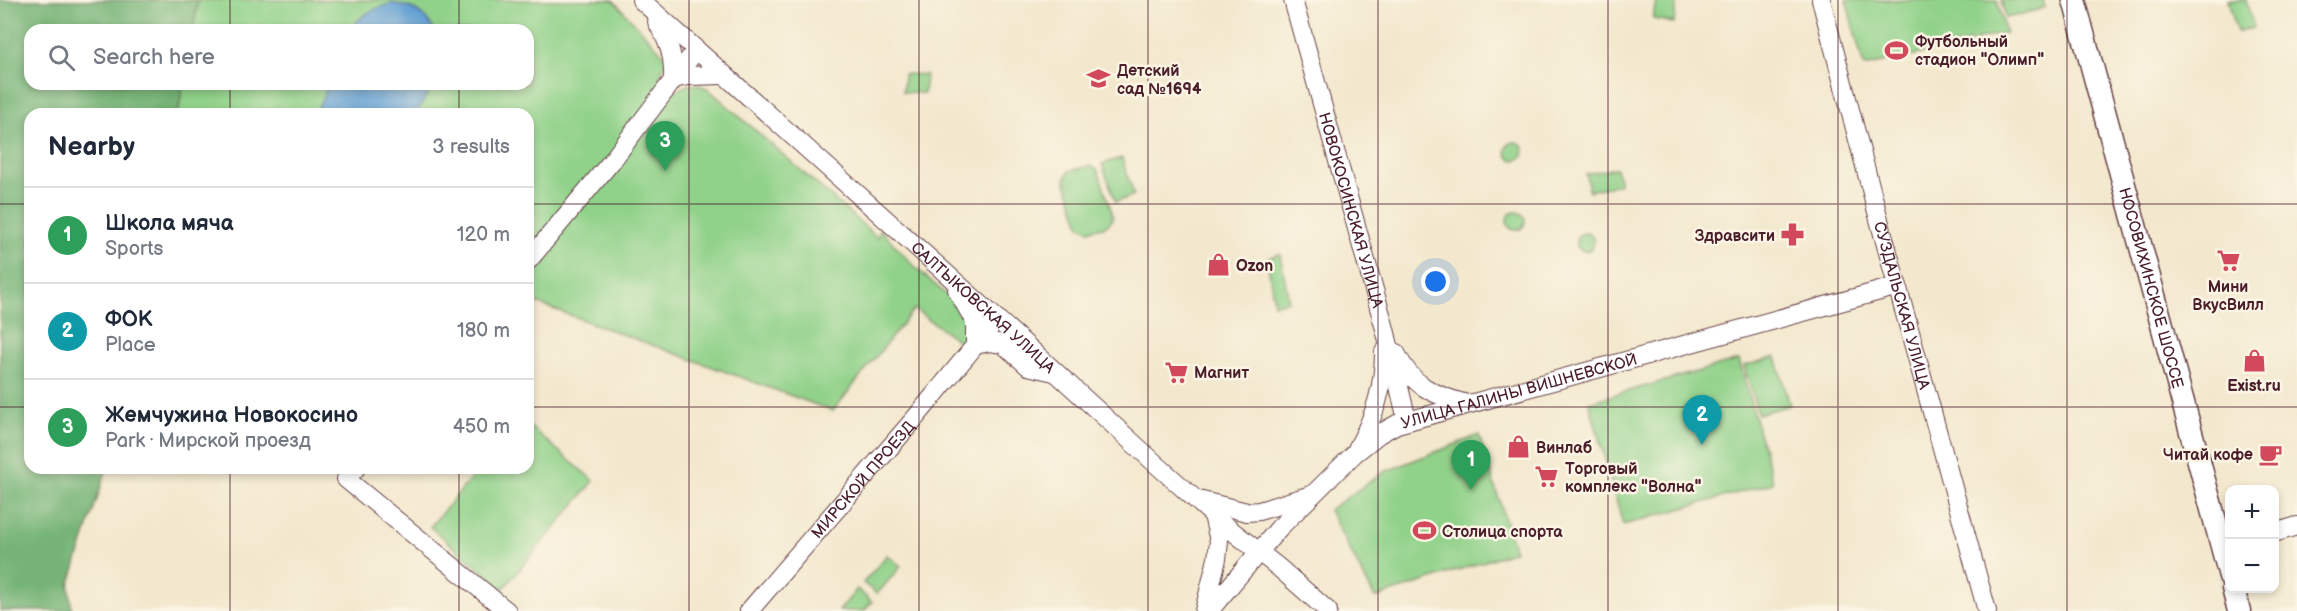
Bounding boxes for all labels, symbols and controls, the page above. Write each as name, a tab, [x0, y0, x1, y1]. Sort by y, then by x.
search box	[24, 24, 534, 90]
place label: Футбольный стадион "Олимп"	[1915, 33, 2044, 70]
sports icon: Футбольный стадион "Олимп"	[1884, 37, 1910, 63]
icon: search	[45, 41, 78, 74]
text: Search here	[93, 44, 215, 71]
place label: Детский сад №1694	[1117, 62, 1202, 99]
school or university icon: Детский сад №1694	[1086, 66, 1112, 92]
street label: НОВОКОСИНСКАЯ УЛИЦА	[1314, 111, 1387, 310]
pin: 3	[646, 122, 684, 171]
text: Nearby	[48, 132, 135, 163]
text: 3 results	[432, 135, 510, 159]
street label: НОСОВИХИНСКОЕ ШОССЕ	[2114, 185, 2187, 391]
text: Школа мяча	[105, 210, 234, 237]
street label: СУЗДАЛЬСКАЯ УЛИЦА	[1869, 220, 1933, 392]
pharmacy icon: Здравсити	[1780, 222, 1806, 248]
text: 1	[63, 223, 72, 247]
text: 120 m	[457, 223, 510, 247]
place label: Здравсити	[1694, 227, 1775, 246]
text: Sports	[105, 237, 163, 261]
street label: САЛТЫКОВСКАЯ УЛИЦА	[907, 239, 1059, 378]
supermarket icon: Мини ВкусВилл	[2215, 248, 2241, 274]
shop icon: Ozon	[1205, 252, 1231, 278]
place label: Ozon	[1236, 257, 1273, 276]
your location	[1421, 267, 1450, 296]
place label: Мини ВкусВилл	[2192, 278, 2264, 315]
text: ФОК	[105, 306, 153, 333]
text: 2	[62, 319, 73, 343]
text: 180 m	[457, 319, 510, 343]
text: Place	[105, 333, 156, 357]
shop icon: Exist.ru	[2241, 347, 2267, 373]
street label: УЛИЦА ГАЛИНЫ ВИШНЕВСКОЙ	[1399, 350, 1640, 433]
supermarket icon: Магнит	[1163, 359, 1189, 385]
place label: Магнит	[1194, 364, 1249, 383]
place label: Exist.ru	[2227, 377, 2281, 396]
pin: 2	[1682, 396, 1722, 445]
text: Жемчужина Новокосино	[105, 402, 358, 429]
text: 3	[62, 415, 73, 439]
text: 450 m	[453, 415, 510, 439]
street label: МИРСКОЙ ПРОЕЗД	[808, 418, 919, 543]
text: Park · Мирской проезд	[105, 429, 311, 453]
shop icon: Винлаб	[1505, 434, 1531, 460]
place label: Винлаб	[1536, 439, 1592, 458]
pin: 1	[1452, 440, 1490, 490]
cafe icon: Читай кофе	[2258, 441, 2284, 467]
place label: Читай кофе	[2163, 446, 2253, 465]
place label: Торговый комплекс "Волна"	[1565, 460, 1701, 497]
supermarket icon: Торговый комплекс "Волна"	[1534, 464, 1560, 490]
map controls	[2225, 485, 2279, 593]
button: +	[2225, 485, 2279, 539]
sports icon: Столица спорта	[1411, 518, 1437, 544]
place label: Столица спорта	[1442, 523, 1563, 542]
button: −	[2225, 539, 2279, 593]

